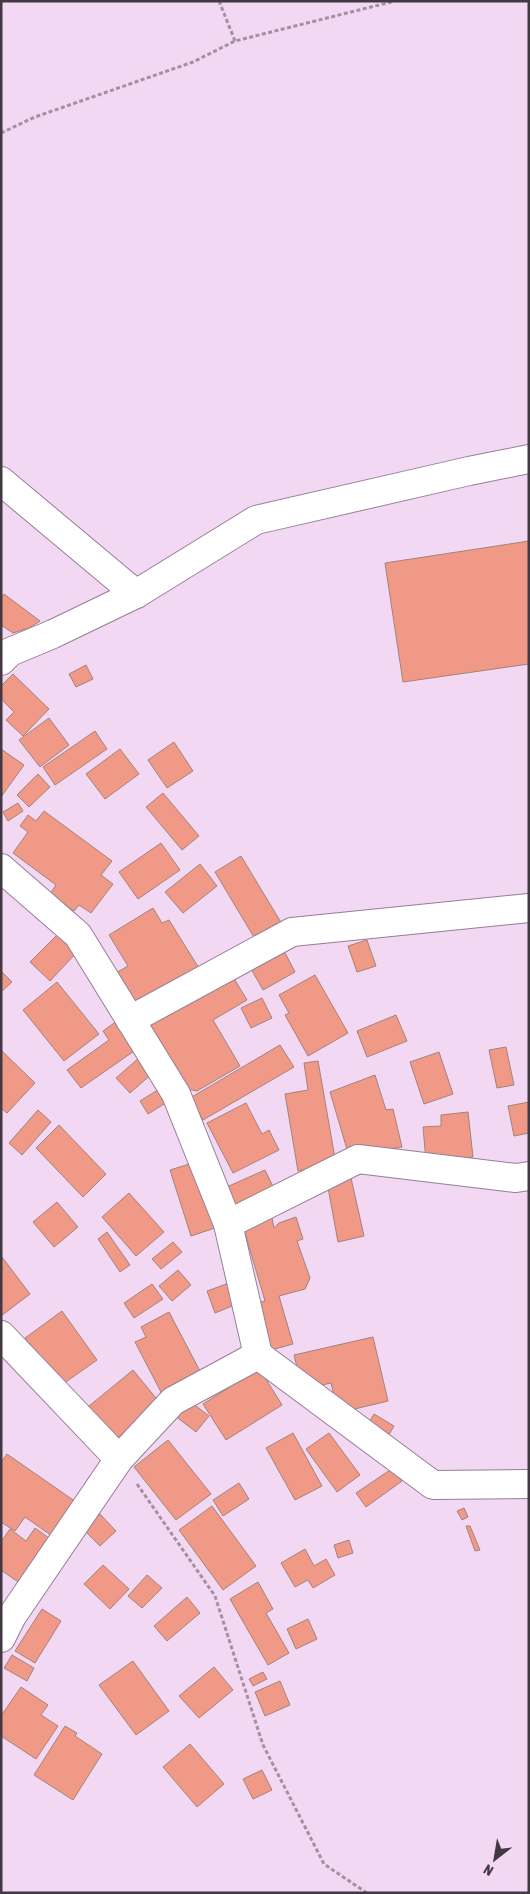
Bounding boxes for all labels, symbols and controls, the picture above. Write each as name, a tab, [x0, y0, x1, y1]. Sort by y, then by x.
north arrow	[470, 1834, 520, 1884]
text: N	[481, 1861, 496, 1879]

